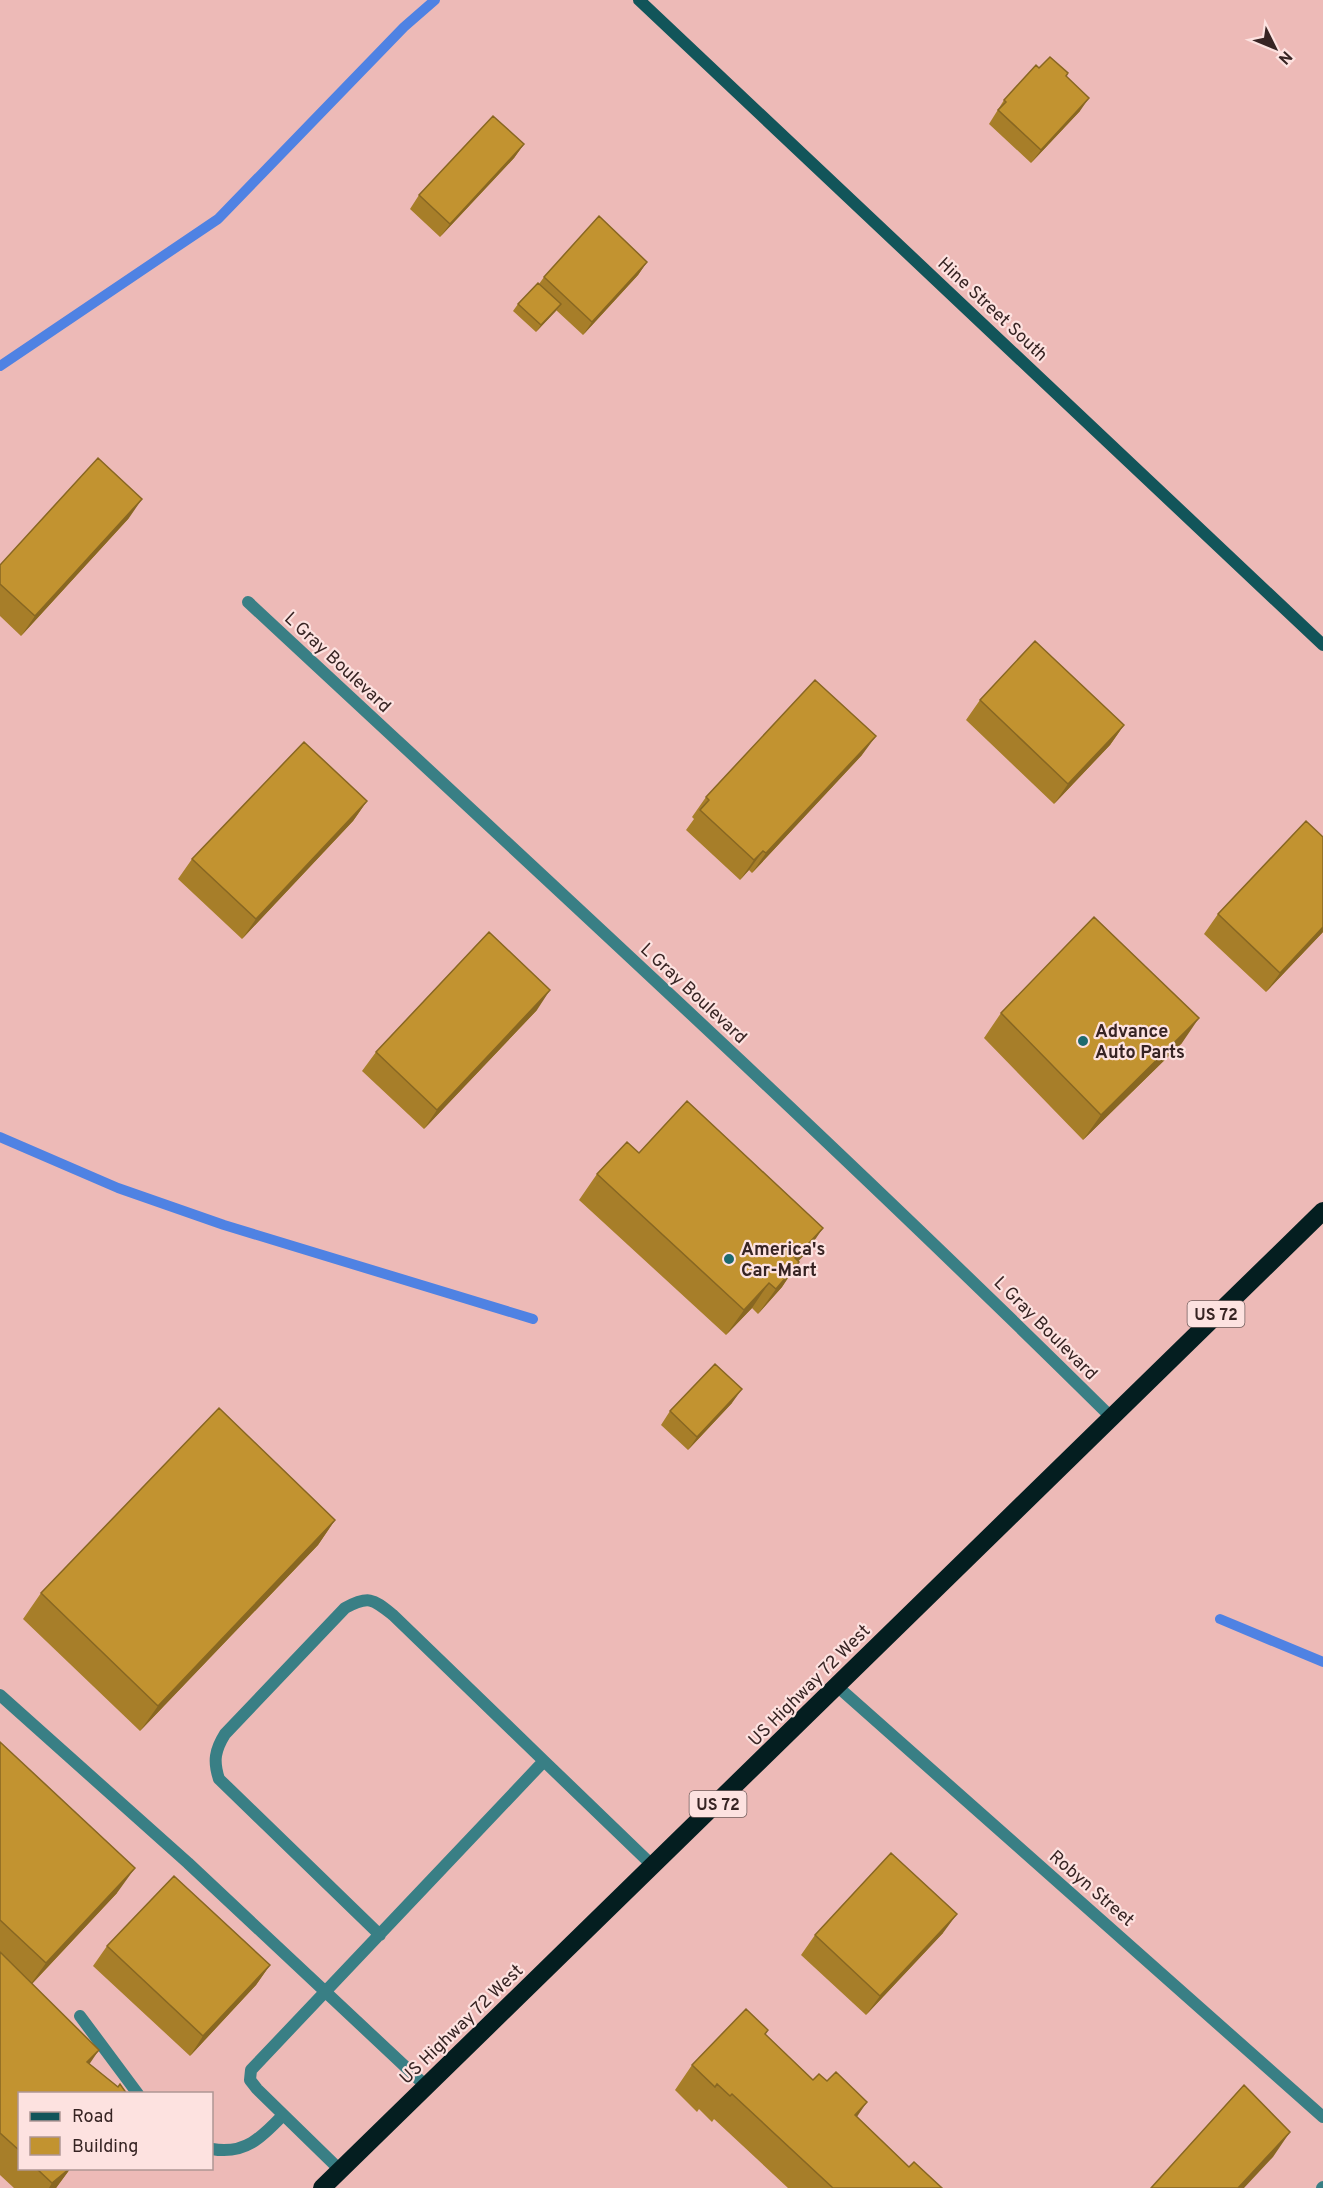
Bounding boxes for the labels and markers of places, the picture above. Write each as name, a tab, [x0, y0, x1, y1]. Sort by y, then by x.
place label: Advance Auto Parts	[1095, 1021, 1185, 1065]
marker: Advance Auto Parts	[1076, 1034, 1090, 1048]
place label: America's Car-Mart	[741, 1239, 825, 1283]
marker: America's Car-Mart	[722, 1252, 736, 1266]

